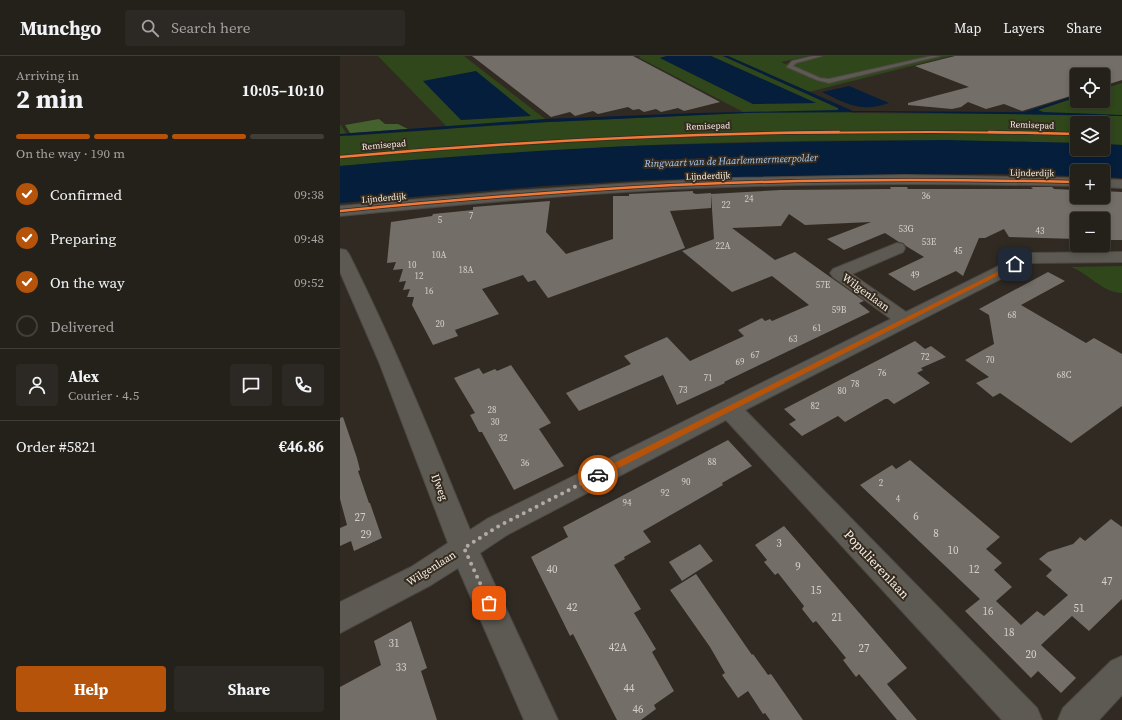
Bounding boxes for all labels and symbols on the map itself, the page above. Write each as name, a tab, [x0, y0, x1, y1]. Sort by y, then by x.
street label: Remisepad	[1010, 118, 1054, 132]
street label: Remisepad	[686, 119, 730, 133]
street label: Remisepad	[361, 137, 407, 153]
water label: Ringvaart van de Haarlemmermeerpolder	[643, 151, 819, 170]
street label: Lijnderdijk	[1010, 167, 1054, 179]
street label: Lijnderdijk	[685, 169, 731, 183]
street label: Lijnderdijk	[361, 190, 407, 206]
house number: 36	[921, 190, 931, 202]
house number: 24	[744, 193, 754, 205]
house number: 22	[721, 199, 731, 211]
house number: 7	[469, 210, 474, 222]
house number: 5	[438, 214, 443, 226]
house number: 53G	[898, 223, 914, 235]
house number: 43	[1035, 225, 1045, 237]
house number: 53E	[922, 236, 937, 248]
house number: 22A	[716, 240, 731, 252]
house number: 45	[953, 245, 963, 257]
pin	[998, 247, 1032, 281]
house number: 10A	[432, 249, 447, 261]
house number: 10	[407, 259, 417, 271]
house number: 18A	[459, 264, 474, 276]
house number: 49	[910, 269, 920, 281]
house number: 12	[414, 270, 424, 282]
street label: Wilgenlaan	[839, 270, 893, 315]
house number: 57E	[816, 279, 831, 291]
house number: 16	[424, 285, 434, 297]
house number: 59B	[832, 304, 847, 316]
house number: 68	[1007, 309, 1017, 321]
house number: 20	[435, 318, 445, 330]
house number: 61	[812, 322, 822, 334]
house number: 63	[788, 333, 798, 345]
house number: 67	[750, 349, 760, 361]
house number: 72	[920, 351, 930, 363]
house number: 70	[985, 354, 995, 366]
house number: 69	[735, 356, 745, 368]
house number: 76	[877, 367, 887, 379]
house number: 68C	[1057, 369, 1072, 381]
house number: 71	[703, 372, 713, 384]
house number: 78	[850, 378, 860, 390]
house number: 73	[678, 384, 688, 396]
house number: 80	[837, 385, 847, 397]
house number: 82	[810, 400, 820, 412]
house number: 28	[487, 404, 497, 416]
house number: 30	[490, 416, 500, 428]
house number: 32	[498, 432, 508, 444]
courier	[578, 455, 618, 495]
house number: 88	[707, 456, 717, 468]
house number: 36	[520, 457, 530, 469]
street label: IJweg	[428, 472, 452, 503]
house number: 90	[681, 476, 691, 488]
house number: 2	[879, 477, 884, 489]
house number: 92	[660, 487, 670, 499]
house number: 4	[896, 493, 901, 505]
house number: 94	[622, 497, 632, 509]
house number: 6	[913, 509, 919, 524]
house number: 27	[355, 510, 366, 525]
street label: Populierenlaan	[840, 526, 913, 603]
house number: 8	[933, 526, 939, 541]
house number: 29	[361, 527, 372, 542]
house number: 3	[776, 536, 782, 551]
house number: 10	[948, 543, 959, 558]
street label: Wilgenlaan	[404, 547, 459, 590]
house number: 9	[795, 559, 801, 574]
house number: 40	[547, 562, 558, 577]
house number: 12	[969, 562, 980, 577]
house number: 47	[1102, 574, 1113, 589]
house number: 15	[811, 583, 822, 598]
pin	[472, 586, 506, 620]
house number: 42	[567, 600, 578, 615]
house number: 51	[1074, 601, 1085, 616]
house number: 16	[983, 604, 994, 619]
house number: 21	[832, 610, 843, 625]
house number: 18	[1004, 625, 1015, 640]
house number: 31	[389, 636, 400, 651]
house number: 42A	[609, 640, 628, 655]
house number: 27	[859, 641, 870, 656]
house number: 20	[1026, 647, 1037, 662]
house number: 33	[396, 660, 407, 675]
house number: 44	[624, 681, 635, 696]
house number: 46	[633, 702, 644, 717]

